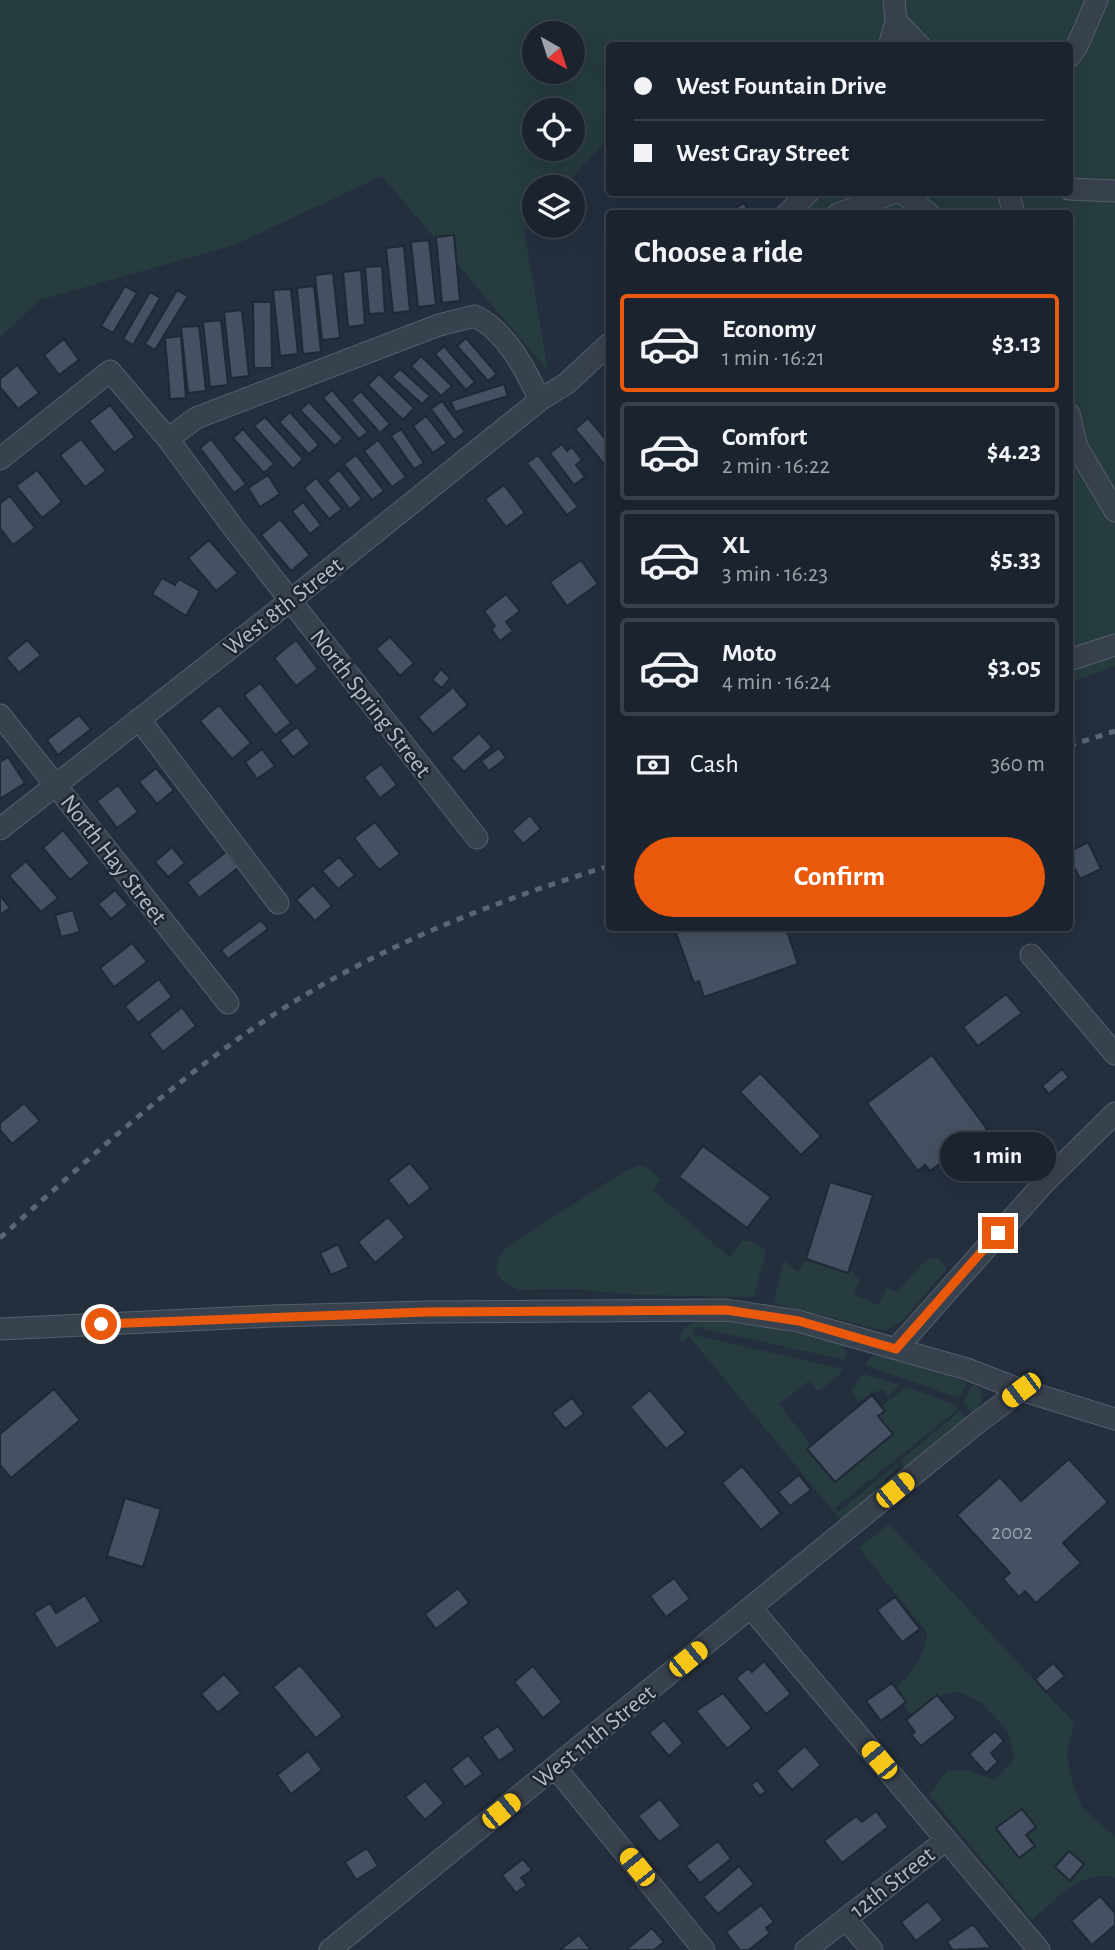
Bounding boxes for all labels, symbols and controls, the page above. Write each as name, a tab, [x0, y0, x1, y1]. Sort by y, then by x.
north arrow	[522, 21, 584, 84]
map controls	[522, 21, 585, 238]
text: West Fountain Drive	[676, 73, 886, 99]
button: locate	[522, 98, 585, 161]
text: West Gray Street	[676, 140, 849, 166]
button: layers	[522, 175, 585, 238]
text: Choose a ride	[634, 236, 803, 268]
icon: car	[638, 312, 701, 375]
text: Economy	[722, 316, 816, 342]
text: $3.13	[992, 330, 1041, 356]
text: 1 min · 16:21	[722, 347, 825, 370]
icon: car	[638, 420, 701, 483]
text: Comfort	[722, 424, 807, 450]
text: $4.23	[987, 438, 1041, 464]
text: 2 min · 16:22	[722, 455, 830, 478]
icon: car	[638, 528, 701, 591]
text: XL	[722, 532, 749, 558]
text: $5.33	[990, 546, 1041, 572]
street label: West 8th Street	[220, 553, 348, 661]
text: 3 min · 16:23	[722, 563, 828, 586]
street label: North Spring Street	[305, 625, 436, 782]
icon: car	[638, 636, 701, 699]
text: Moto	[722, 640, 777, 666]
text: $3.05	[987, 654, 1041, 680]
text: 4 min · 16:24	[722, 671, 831, 694]
icon: cash	[634, 746, 672, 784]
text: Cash	[690, 751, 739, 777]
text: 360 m	[990, 753, 1045, 776]
street label: North Hay Street	[56, 790, 171, 929]
button: Confirm	[634, 837, 1045, 917]
callout: 1 min	[940, 1132, 1056, 1180]
text: 1 min	[974, 1145, 1022, 1168]
route end	[982, 1217, 1014, 1249]
route start	[85, 1308, 117, 1340]
car	[998, 1369, 1045, 1411]
car	[873, 1469, 918, 1511]
house number: 2002	[991, 1522, 1033, 1543]
car	[666, 1638, 711, 1680]
street label: West 11th Street	[529, 1680, 660, 1793]
car	[858, 1737, 901, 1783]
car	[479, 1790, 524, 1832]
street label: 12th Street	[846, 1842, 940, 1923]
car	[616, 1844, 659, 1890]

